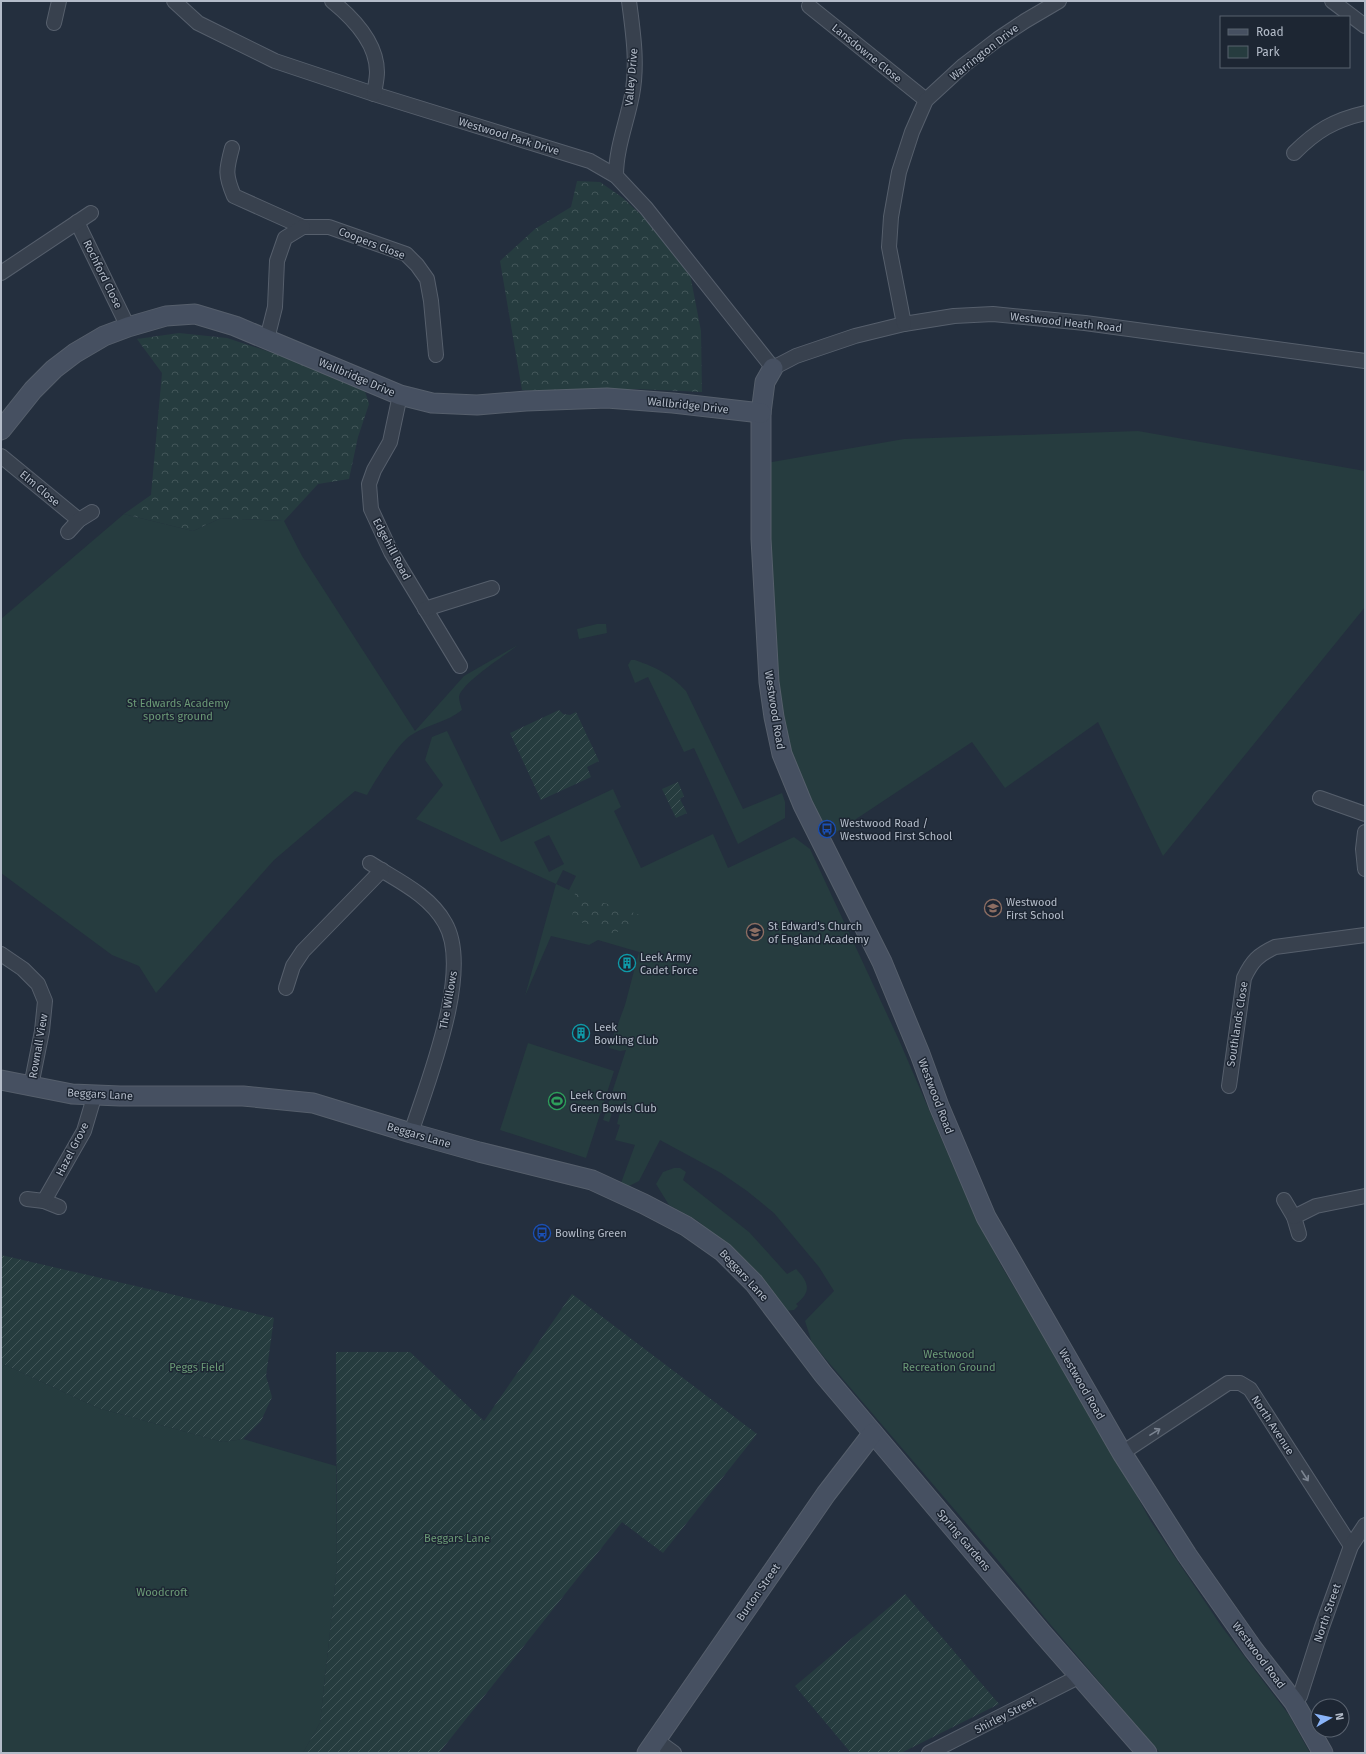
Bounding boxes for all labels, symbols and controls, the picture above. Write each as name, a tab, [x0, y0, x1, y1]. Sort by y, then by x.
legend	[1220, 16, 1350, 68]
street label: Lansdowne Close	[829, 21, 904, 85]
street label: Warrington Drive	[947, 21, 1021, 83]
text: Road	[1256, 25, 1284, 39]
text: Park	[1256, 45, 1280, 59]
street label: Valley Drive	[622, 48, 641, 107]
street label: Westwood Park Drive	[457, 115, 561, 158]
street label: Coopers Close	[337, 225, 407, 262]
street label: Rochford Close	[80, 238, 125, 311]
street label: Westwood Heath Road	[1009, 310, 1122, 335]
street label: Wallbridge Drive	[317, 355, 397, 399]
street label: Wallbridge Drive	[647, 395, 729, 416]
street label: Elm Close	[17, 468, 62, 509]
street label: Edgehill Road	[370, 516, 413, 582]
street label: Westwood Road	[762, 670, 787, 750]
park label: St Edwards Academy sports ground	[127, 697, 230, 723]
place label: Westwood Road / Westwood First School	[840, 817, 952, 843]
bus stop icon: Westwood Road / Westwood First School	[817, 819, 837, 839]
place label: Westwood First School	[1006, 896, 1064, 922]
school or university icon: Westwood First School	[983, 898, 1003, 918]
place label: St Edward's Church of England Academy	[768, 920, 869, 946]
school or university icon: St Edward's Church of England Academy	[745, 922, 765, 942]
place label: Leek Army Cadet Force	[640, 951, 698, 977]
building icon: Leek Army Cadet Force	[617, 953, 637, 973]
street label: The Willows	[437, 970, 460, 1030]
street label: Southlands Close	[1224, 980, 1251, 1068]
street label: Rownall View	[26, 1013, 51, 1080]
place label: Leek Bowling Club	[594, 1021, 659, 1047]
building icon: Leek Bowling Club	[571, 1023, 591, 1043]
street label: Westwood Road	[915, 1057, 956, 1136]
street label: Beggars Lane	[67, 1086, 133, 1103]
place label: Leek Crown Green Bowls Club	[570, 1089, 657, 1115]
sports icon: Leek Crown Green Bowls Club	[547, 1091, 567, 1111]
street label: Hazel Grove	[53, 1120, 92, 1178]
street label: Beggars Lane	[385, 1120, 452, 1151]
bus stop icon: Bowling Green	[532, 1223, 552, 1243]
place label: Bowling Green	[555, 1227, 627, 1240]
street label: Beggars Lane	[716, 1247, 771, 1304]
street label: Westwood Road	[1056, 1346, 1107, 1422]
park label: Westwood Recreation Ground	[902, 1348, 996, 1374]
park label: Peggs Field	[169, 1361, 225, 1374]
street label: North Avenue	[1249, 1393, 1297, 1457]
one-way arrow	[1149, 1427, 1161, 1435]
one-way arrow	[1301, 1470, 1310, 1481]
street label: Spring Gardens	[934, 1507, 993, 1574]
park label: Beggars Lane	[424, 1532, 490, 1545]
street label: Burton Street	[734, 1561, 783, 1623]
street label: North Street	[1311, 1582, 1344, 1644]
park label: Woodcroft	[136, 1586, 188, 1599]
street label: Westwood Road	[1229, 1620, 1288, 1691]
street label: Shirley Street	[972, 1694, 1038, 1736]
north arrow	[1310, 1698, 1350, 1738]
text: N	[1332, 1712, 1346, 1721]

